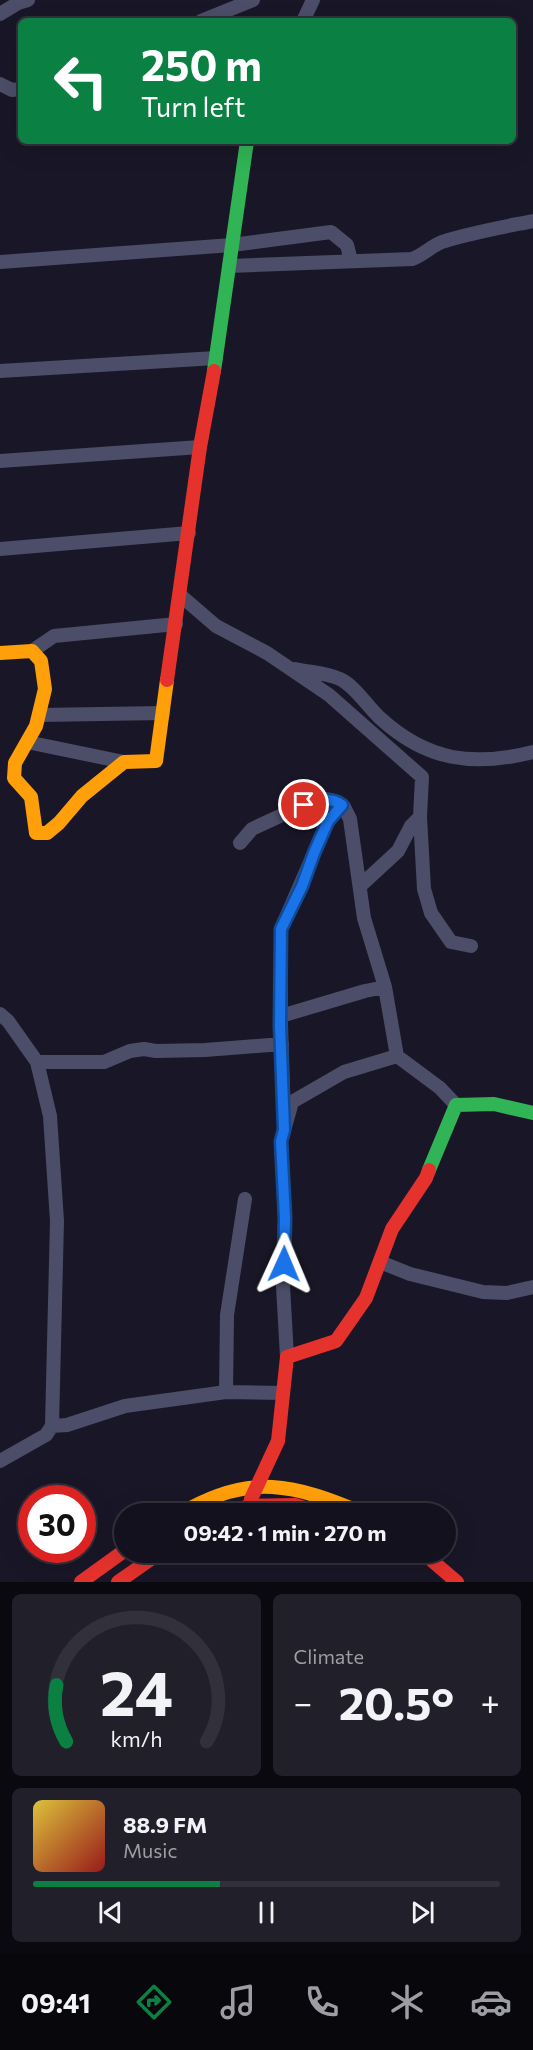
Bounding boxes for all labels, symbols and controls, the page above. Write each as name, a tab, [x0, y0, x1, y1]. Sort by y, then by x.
text: 250 m	[141, 38, 262, 90]
icon: left	[42, 42, 120, 120]
text: Turn left	[141, 90, 245, 123]
pin	[278, 779, 329, 830]
icon: arrive	[287, 788, 320, 821]
position arrow	[252, 1232, 316, 1296]
speed limit sign: 30	[18, 1485, 96, 1563]
text: 09:42 · 1 min · 270 m	[184, 1519, 386, 1546]
text: Climate	[294, 1644, 364, 1668]
text: 24	[100, 1653, 173, 1729]
text: 20.5°	[339, 1674, 454, 1729]
text: −	[294, 1681, 312, 1722]
text: +	[481, 1681, 500, 1722]
text: km/h	[110, 1725, 162, 1751]
text: 88.9 FM	[123, 1811, 207, 1838]
text: Music	[123, 1838, 177, 1862]
icon: previous	[94, 1896, 127, 1929]
icon: pause	[250, 1896, 283, 1929]
icon: next	[406, 1896, 439, 1929]
icon: directions	[133, 1981, 175, 2023]
icon: music	[217, 1981, 259, 2023]
icon: phone	[301, 1981, 343, 2023]
icon: climate	[386, 1981, 428, 2023]
icon: car	[470, 1981, 512, 2023]
text: 09:41	[21, 1986, 91, 2019]

